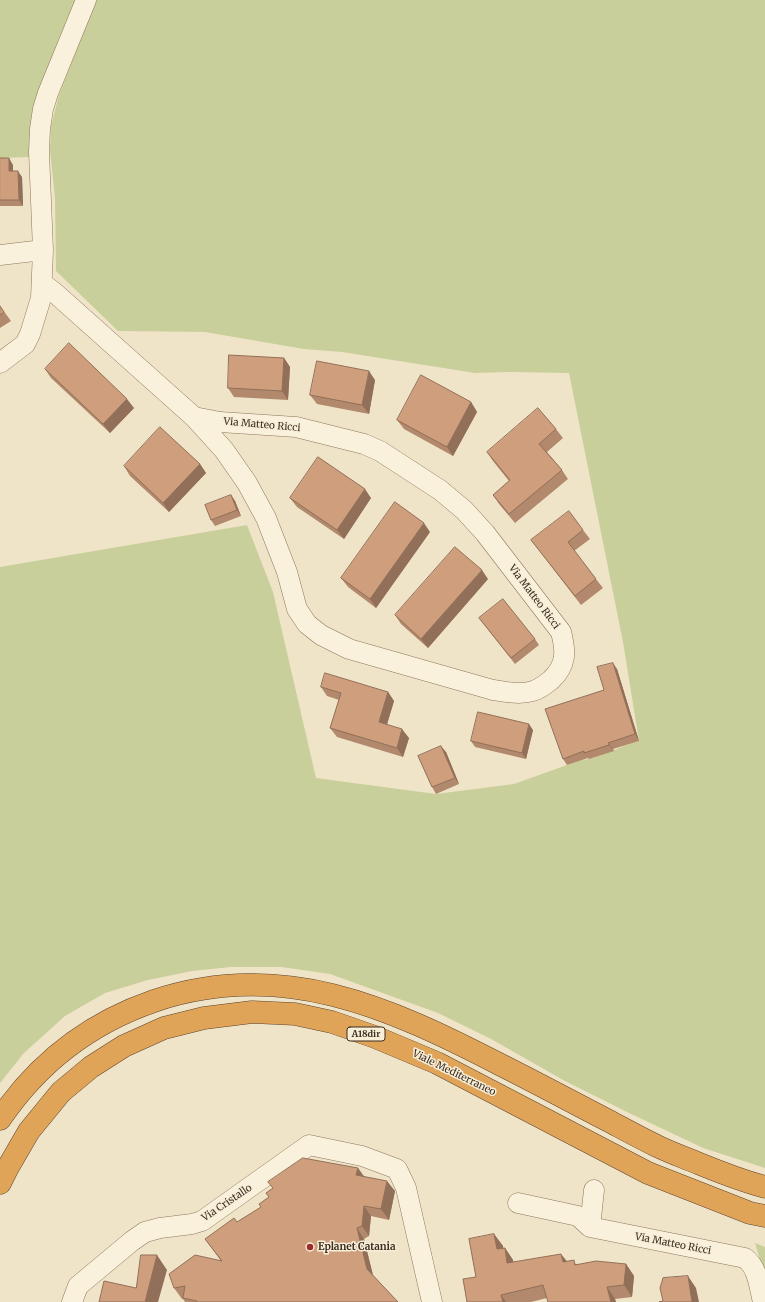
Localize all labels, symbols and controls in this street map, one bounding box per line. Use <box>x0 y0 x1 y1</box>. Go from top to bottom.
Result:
street label: Via Matteo Ricci <box>223 416 301 434</box>
street label: Via Matteo Ricci <box>506 562 562 632</box>
road number: A18dir <box>347 1027 385 1041</box>
street label: Viale Mediterraneo <box>410 1048 498 1098</box>
street label: Via Cristallo <box>200 1182 254 1224</box>
street label: Via Matteo Ricci <box>634 1231 712 1257</box>
place label: Eplanet Catania <box>318 1241 396 1253</box>
marker: Eplanet Catania <box>305 1242 315 1252</box>

